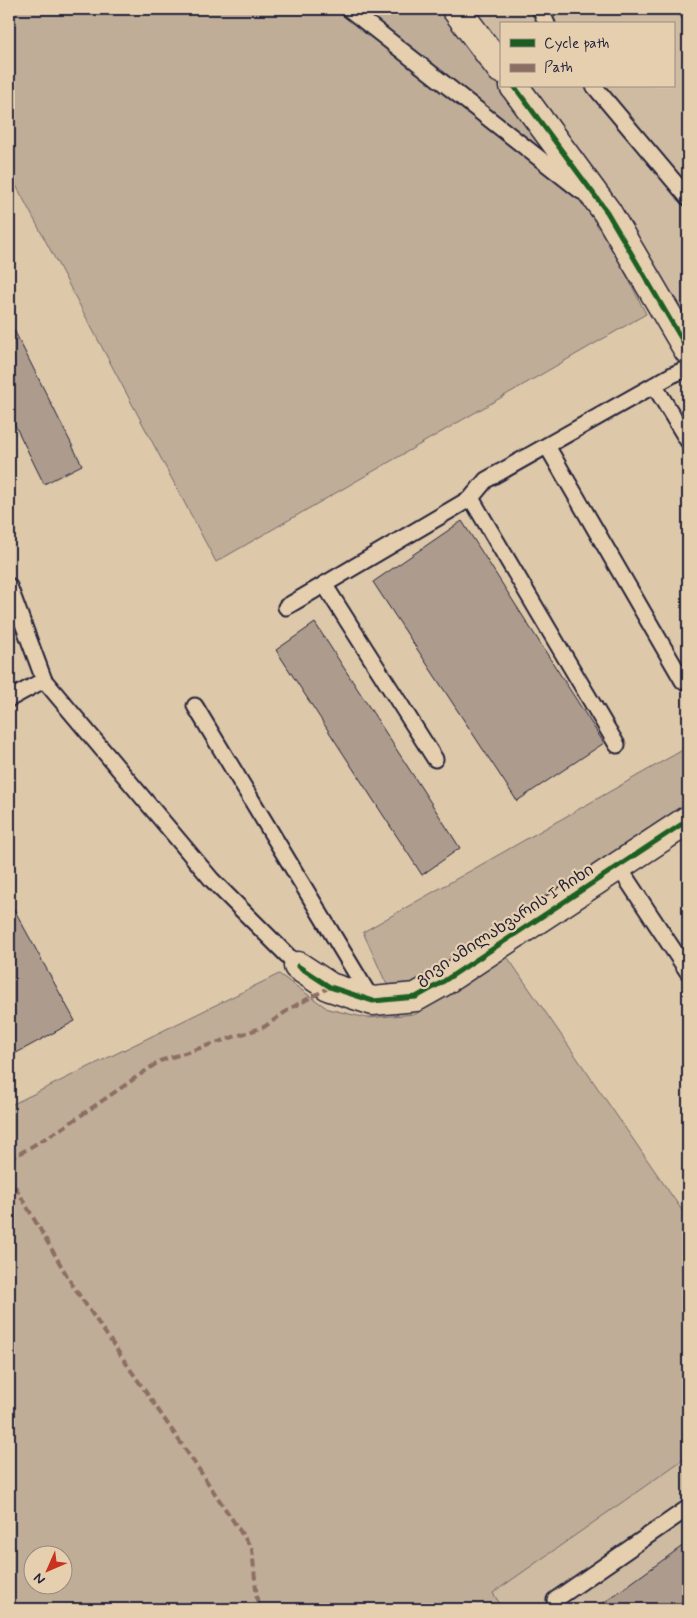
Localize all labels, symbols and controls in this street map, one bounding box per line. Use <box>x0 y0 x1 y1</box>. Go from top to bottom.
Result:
legend <box>500 22 674 88</box>
text: Cycle path <box>544 34 609 54</box>
text: Path <box>544 58 573 78</box>
street label: გივი ამილახვარის I ჩიხი <box>412 859 598 991</box>
north arrow <box>22 1546 72 1596</box>
text: N <box>30 1569 49 1588</box>

